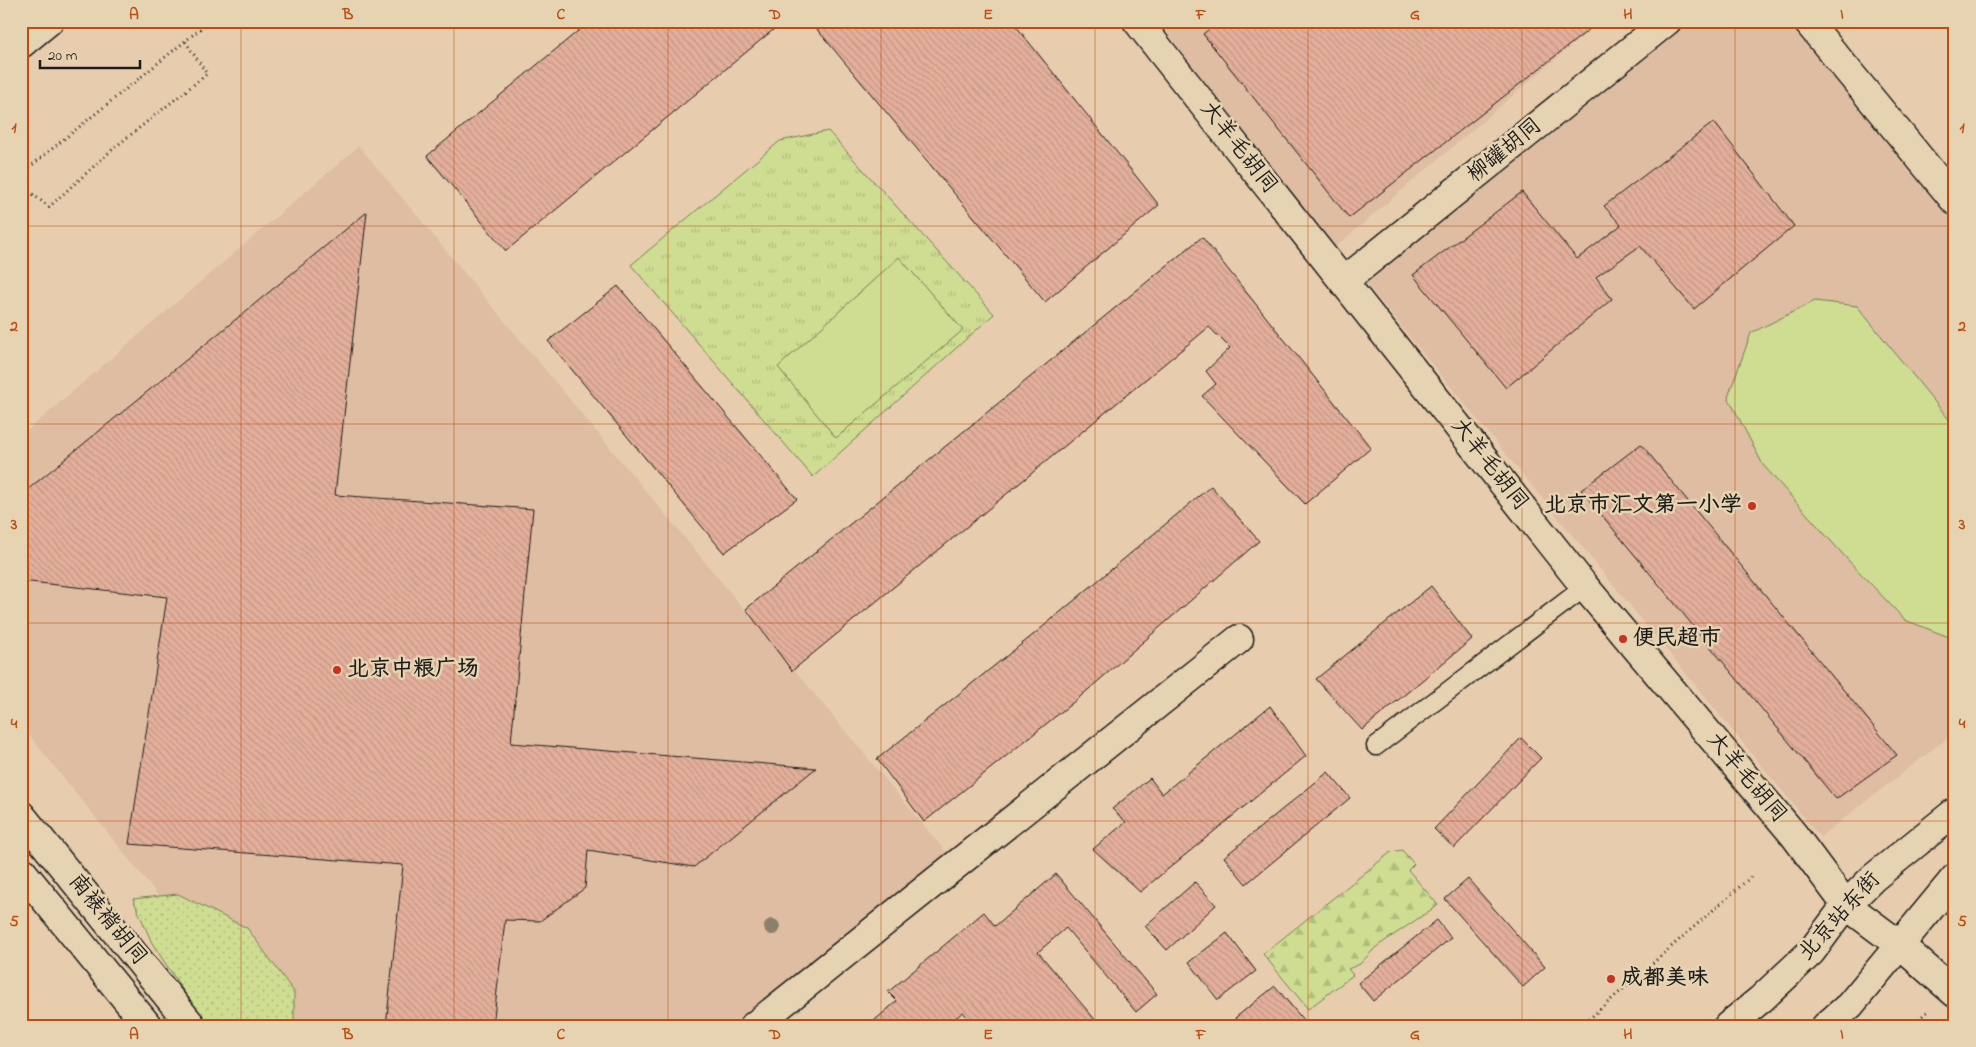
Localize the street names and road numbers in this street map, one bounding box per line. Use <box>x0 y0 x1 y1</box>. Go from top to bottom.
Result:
street label: 大羊毛胡同 <box>1192 95 1284 201</box>
street label: 柳罐胡同 <box>1461 111 1549 191</box>
street label: 大羊毛胡同 <box>1443 412 1535 518</box>
street label: 大羊毛胡同 <box>1698 726 1794 830</box>
street label: 北京站东街 <box>1791 865 1889 969</box>
street label: 南裱褙胡同 <box>60 867 154 973</box>

